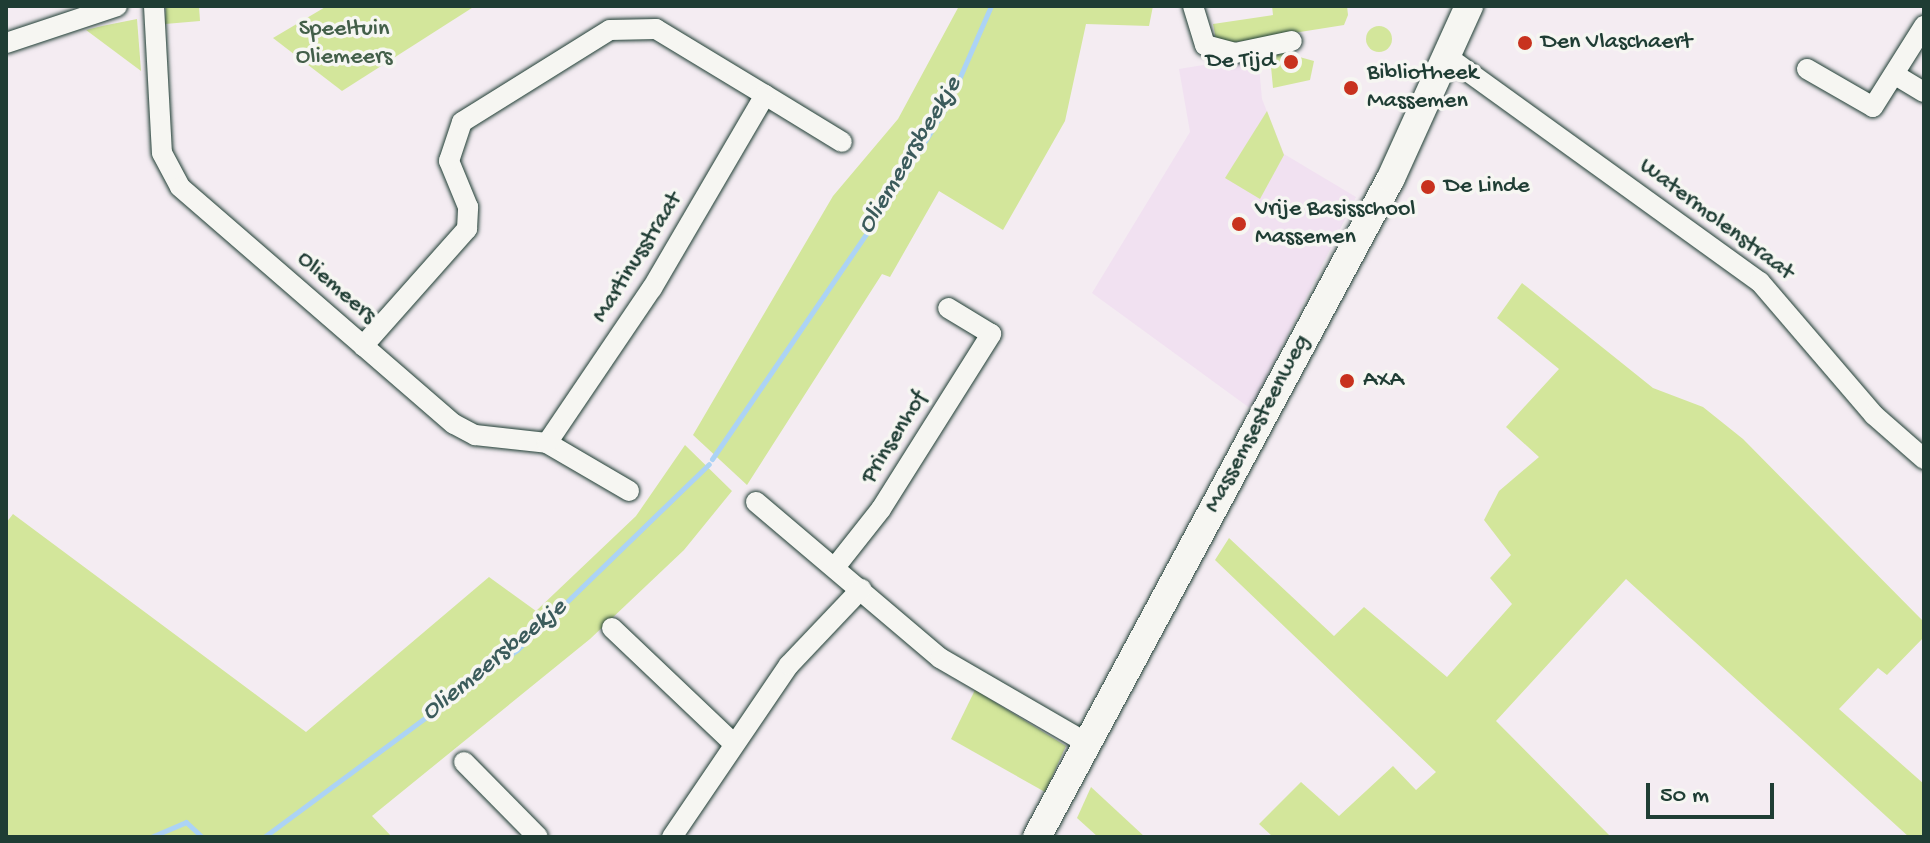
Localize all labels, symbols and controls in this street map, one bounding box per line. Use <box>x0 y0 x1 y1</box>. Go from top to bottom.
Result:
park label: Speeltuin Oliemeers <box>296 16 392 72</box>
place label: Den Vlaschaert <box>1541 29 1692 57</box>
marker: Den Vlaschaert <box>1516 34 1534 52</box>
place label: De Tijd <box>1206 48 1275 76</box>
marker: De Tijd <box>1282 53 1300 71</box>
place label: Bibliotheek Massemen <box>1367 60 1478 116</box>
water label: Oliemeersbeekje <box>852 72 970 240</box>
marker: Bibliotheek Massemen <box>1342 79 1360 97</box>
street label: Watermolenstraat <box>1633 152 1799 288</box>
place label: De Linde <box>1444 173 1530 201</box>
marker: De Linde <box>1419 178 1437 196</box>
street label: Martinusstraat <box>586 187 690 329</box>
place label: Vrije Basisschool Massemen <box>1255 196 1416 252</box>
marker: Vrije Basisschool Massemen <box>1230 215 1248 233</box>
street label: Oliemeers <box>290 245 382 331</box>
street label: Massemsesteenweg <box>1199 330 1317 518</box>
place label: AXA <box>1363 367 1404 395</box>
marker: AXA <box>1338 372 1356 390</box>
street label: Prinsenhof <box>855 386 935 490</box>
water label: Oliemeersbeekje <box>416 593 574 729</box>
scale bar <box>1650 767 1778 817</box>
text: 50 m <box>1660 782 1709 811</box>

